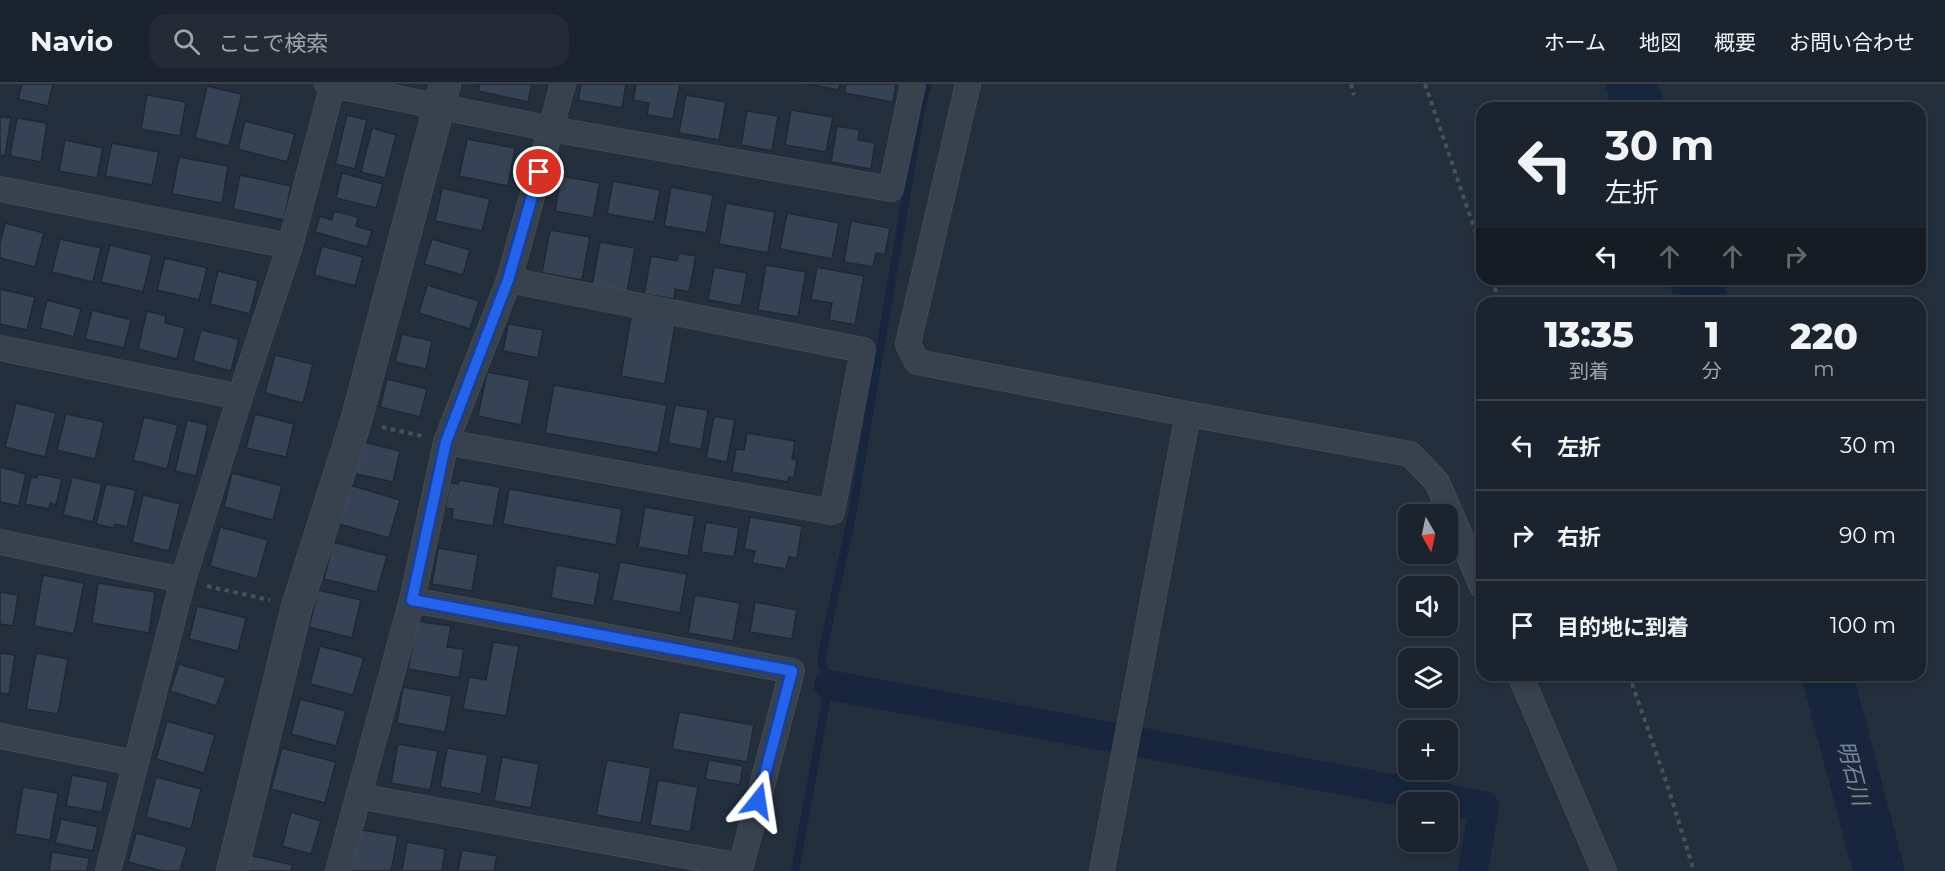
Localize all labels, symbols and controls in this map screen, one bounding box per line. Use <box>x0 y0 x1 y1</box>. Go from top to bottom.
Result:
search box <box>149 14 569 68</box>
text: Navio <box>30 24 113 58</box>
icon: search <box>170 25 203 58</box>
text: ここで検索 <box>218 30 328 57</box>
text: ホーム <box>1544 30 1606 55</box>
text: 地図 <box>1639 30 1681 55</box>
text: 概要 <box>1714 30 1756 55</box>
text: お問い合わせ <box>1789 30 1915 55</box>
text: 30 m <box>1605 119 1714 171</box>
icon: left <box>1506 126 1584 204</box>
pin <box>513 146 564 197</box>
icon: arrive <box>522 155 555 188</box>
text: 左折 <box>1605 176 1659 209</box>
icon: left <box>1590 240 1623 273</box>
icon: ahead <box>1653 240 1686 273</box>
icon: ahead <box>1716 240 1749 273</box>
icon: right <box>1779 240 1812 273</box>
text: 13:35 <box>1544 312 1634 356</box>
text: 1 <box>1705 312 1719 356</box>
text: 220 <box>1790 314 1858 358</box>
text: m <box>1813 357 1835 381</box>
text: 到着 <box>1569 359 1609 383</box>
text: 分 <box>1702 359 1722 383</box>
icon: left <box>1506 429 1539 462</box>
text: 30 m <box>1840 432 1896 459</box>
text: 左折 <box>1557 434 1601 461</box>
north arrow <box>1398 504 1458 564</box>
map controls <box>1398 504 1458 852</box>
icon: right <box>1506 519 1539 552</box>
text: 90 m <box>1839 522 1896 549</box>
text: 右折 <box>1557 524 1601 551</box>
button: sound <box>1398 576 1458 636</box>
icon: arrive <box>1506 609 1539 642</box>
text: 100 m <box>1830 612 1896 639</box>
text: 目的地に到着 <box>1557 614 1689 641</box>
button: layers <box>1398 648 1458 708</box>
button: + <box>1398 720 1458 780</box>
water label: 明石川 <box>1831 738 1875 810</box>
position arrow <box>726 769 790 833</box>
button: − <box>1398 792 1458 852</box>

